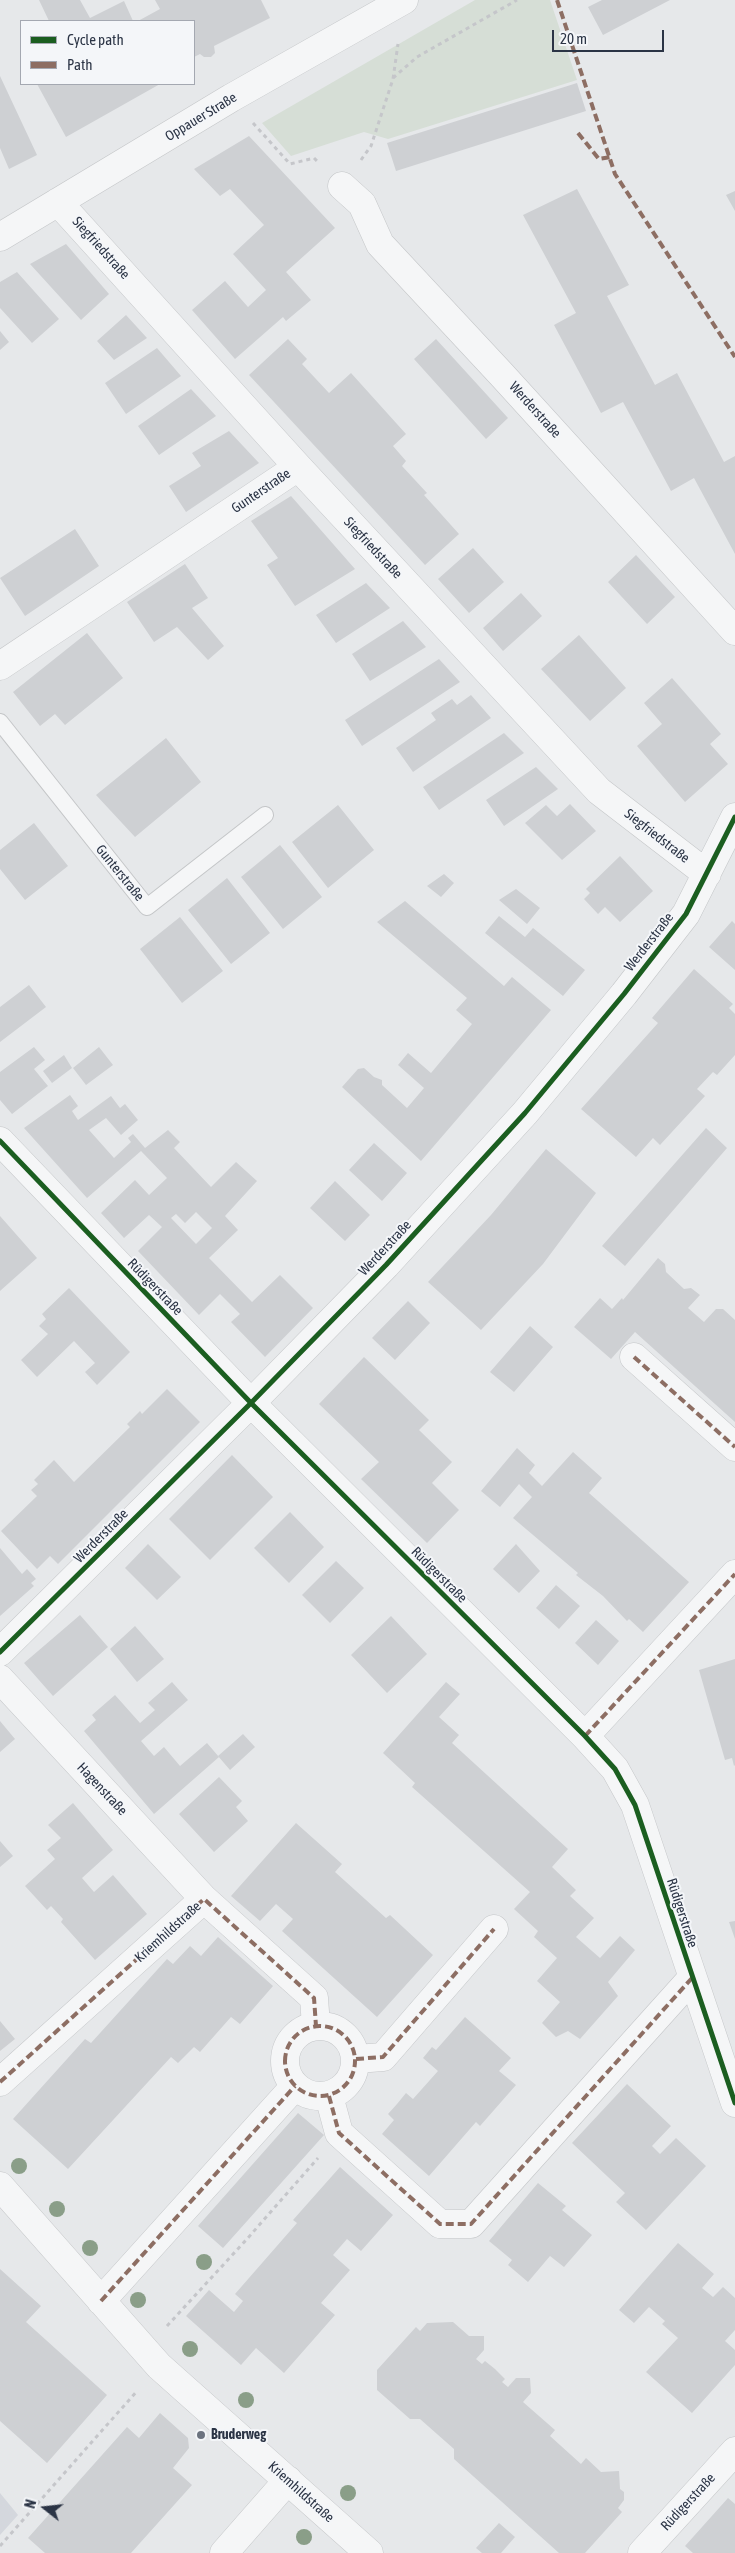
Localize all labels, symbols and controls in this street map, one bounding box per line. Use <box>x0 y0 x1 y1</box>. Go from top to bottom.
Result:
legend <box>20 20 195 85</box>
scale bar <box>555 20 668 52</box>
text: 20 m <box>560 30 587 47</box>
text: Cycle path <box>67 31 124 48</box>
text: Path <box>67 56 93 73</box>
street label: Oppauer Straße <box>162 89 240 145</box>
street label: Siegfriedstraße <box>69 213 133 283</box>
street label: Werderstraße <box>505 379 565 441</box>
street label: Gunterstraße <box>228 465 294 517</box>
street label: Siegfriedstraße <box>340 514 406 582</box>
street label: Siegfriedstraße <box>621 805 693 867</box>
street label: Gunterstraße <box>92 841 148 905</box>
street label: Werderstraße <box>621 909 677 975</box>
street label: Werderstraße <box>355 1217 415 1279</box>
street label: Rüdigerstraße <box>124 1255 186 1319</box>
street label: Werderstraße <box>70 1505 132 1567</box>
street label: Rüdigerstraße <box>408 1544 470 1606</box>
street label: Hagenstraße <box>73 1759 131 1819</box>
street label: Rüdigerstraße <box>663 1876 701 1950</box>
street label: Kriemhildstraße <box>131 1898 205 1966</box>
place label: Bruderweg <box>211 2427 266 2443</box>
marker: Bruderweg <box>195 2429 207 2441</box>
street label: Kriemhildstraße <box>264 2458 338 2526</box>
street label: Rüdigerstraße <box>657 2470 719 2534</box>
north arrow <box>20 2483 70 2533</box>
text: N <box>22 2498 39 2510</box>

